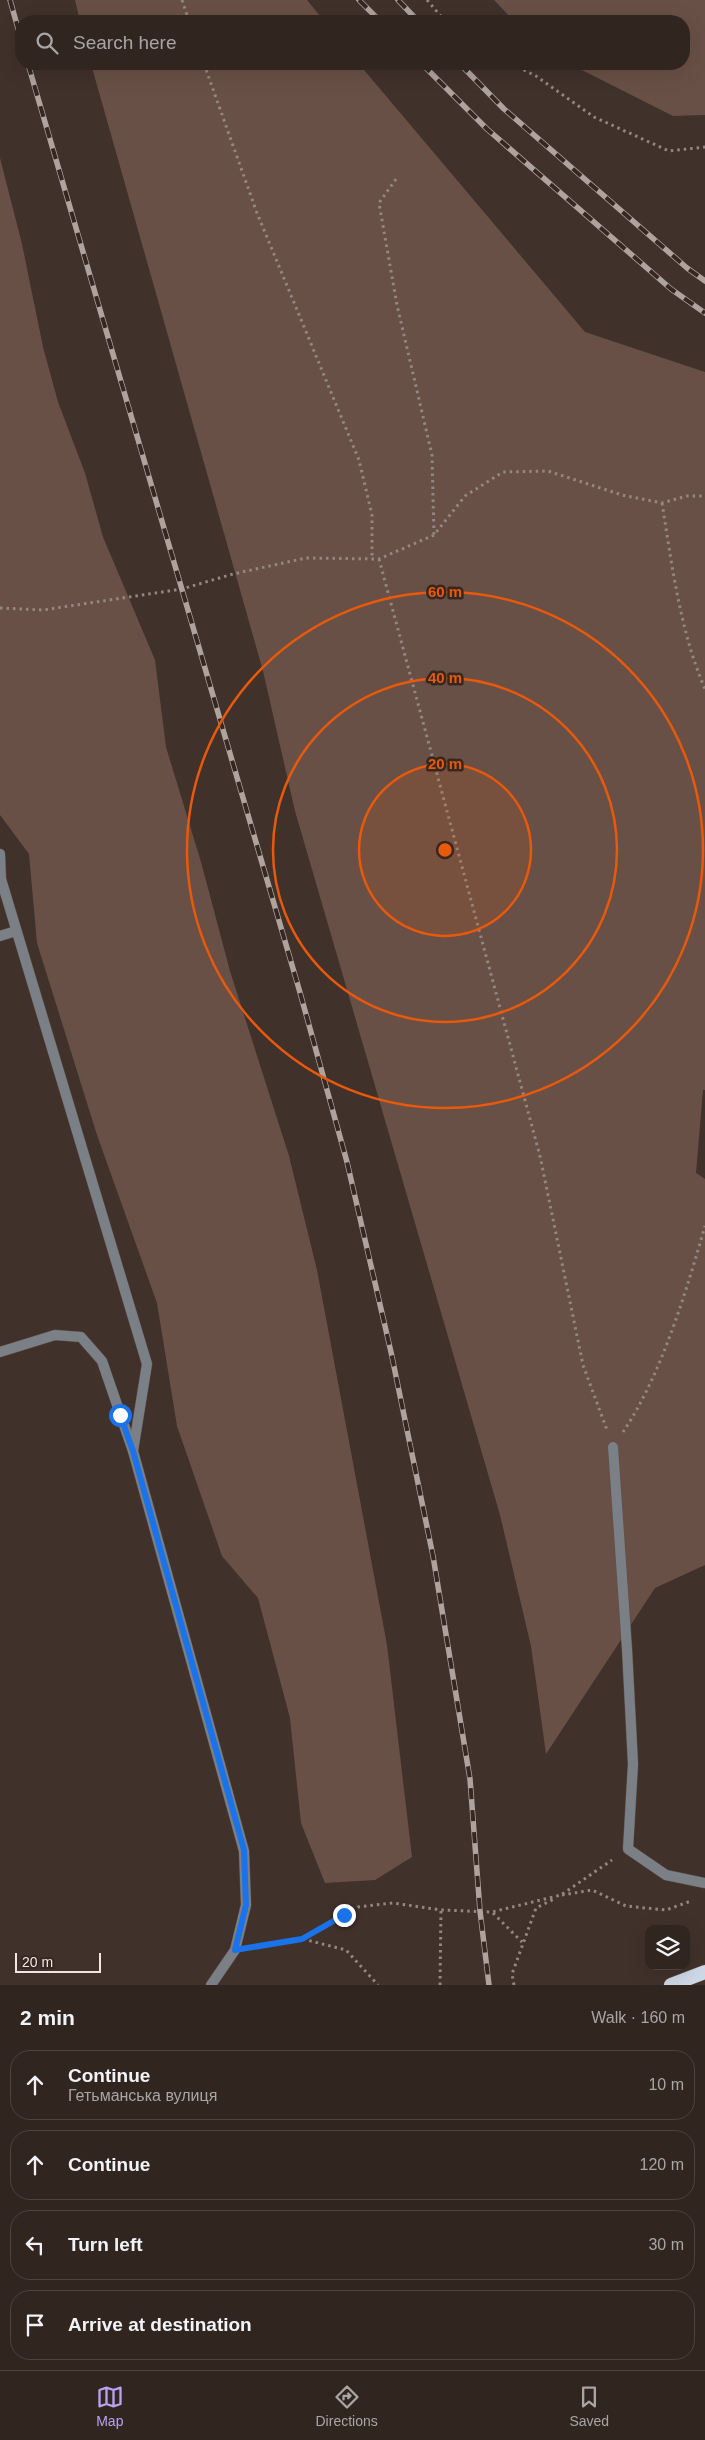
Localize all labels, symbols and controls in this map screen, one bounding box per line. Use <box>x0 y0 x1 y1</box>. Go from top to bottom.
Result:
search box <box>15 15 690 70</box>
icon: search <box>33 29 61 57</box>
text: Search here <box>73 32 177 53</box>
text: 60 m <box>428 583 462 600</box>
text: 40 m <box>428 669 462 686</box>
text: 20 m <box>428 755 462 772</box>
centre of rings <box>436 841 454 859</box>
route start <box>109 1404 132 1427</box>
route end <box>333 1904 356 1927</box>
map controls <box>645 1925 690 1970</box>
button: layers <box>645 1925 690 1970</box>
scale bar <box>15 1950 101 1973</box>
text: 20 m <box>22 1954 53 1970</box>
text: 2 min <box>20 2006 75 2029</box>
text: Walk · 160 m <box>591 2009 685 2026</box>
text: Continue <box>68 2065 150 2086</box>
icon: ahead <box>21 2071 49 2099</box>
text: 10 m <box>648 2076 684 2093</box>
text: Гетьманська вулиця <box>68 2087 217 2104</box>
icon: ahead <box>21 2151 49 2179</box>
text: Continue <box>68 2154 150 2175</box>
text: 120 m <box>640 2156 684 2173</box>
icon: left <box>21 2231 49 2259</box>
text: Turn left <box>68 2234 143 2255</box>
text: 30 m <box>648 2236 684 2253</box>
icon: arrive <box>21 2311 49 2339</box>
text: Arrive at destination <box>68 2314 252 2335</box>
tab: Map <box>96 2383 124 2429</box>
tab: Directions <box>316 2383 378 2429</box>
tab: Saved <box>569 2383 609 2429</box>

